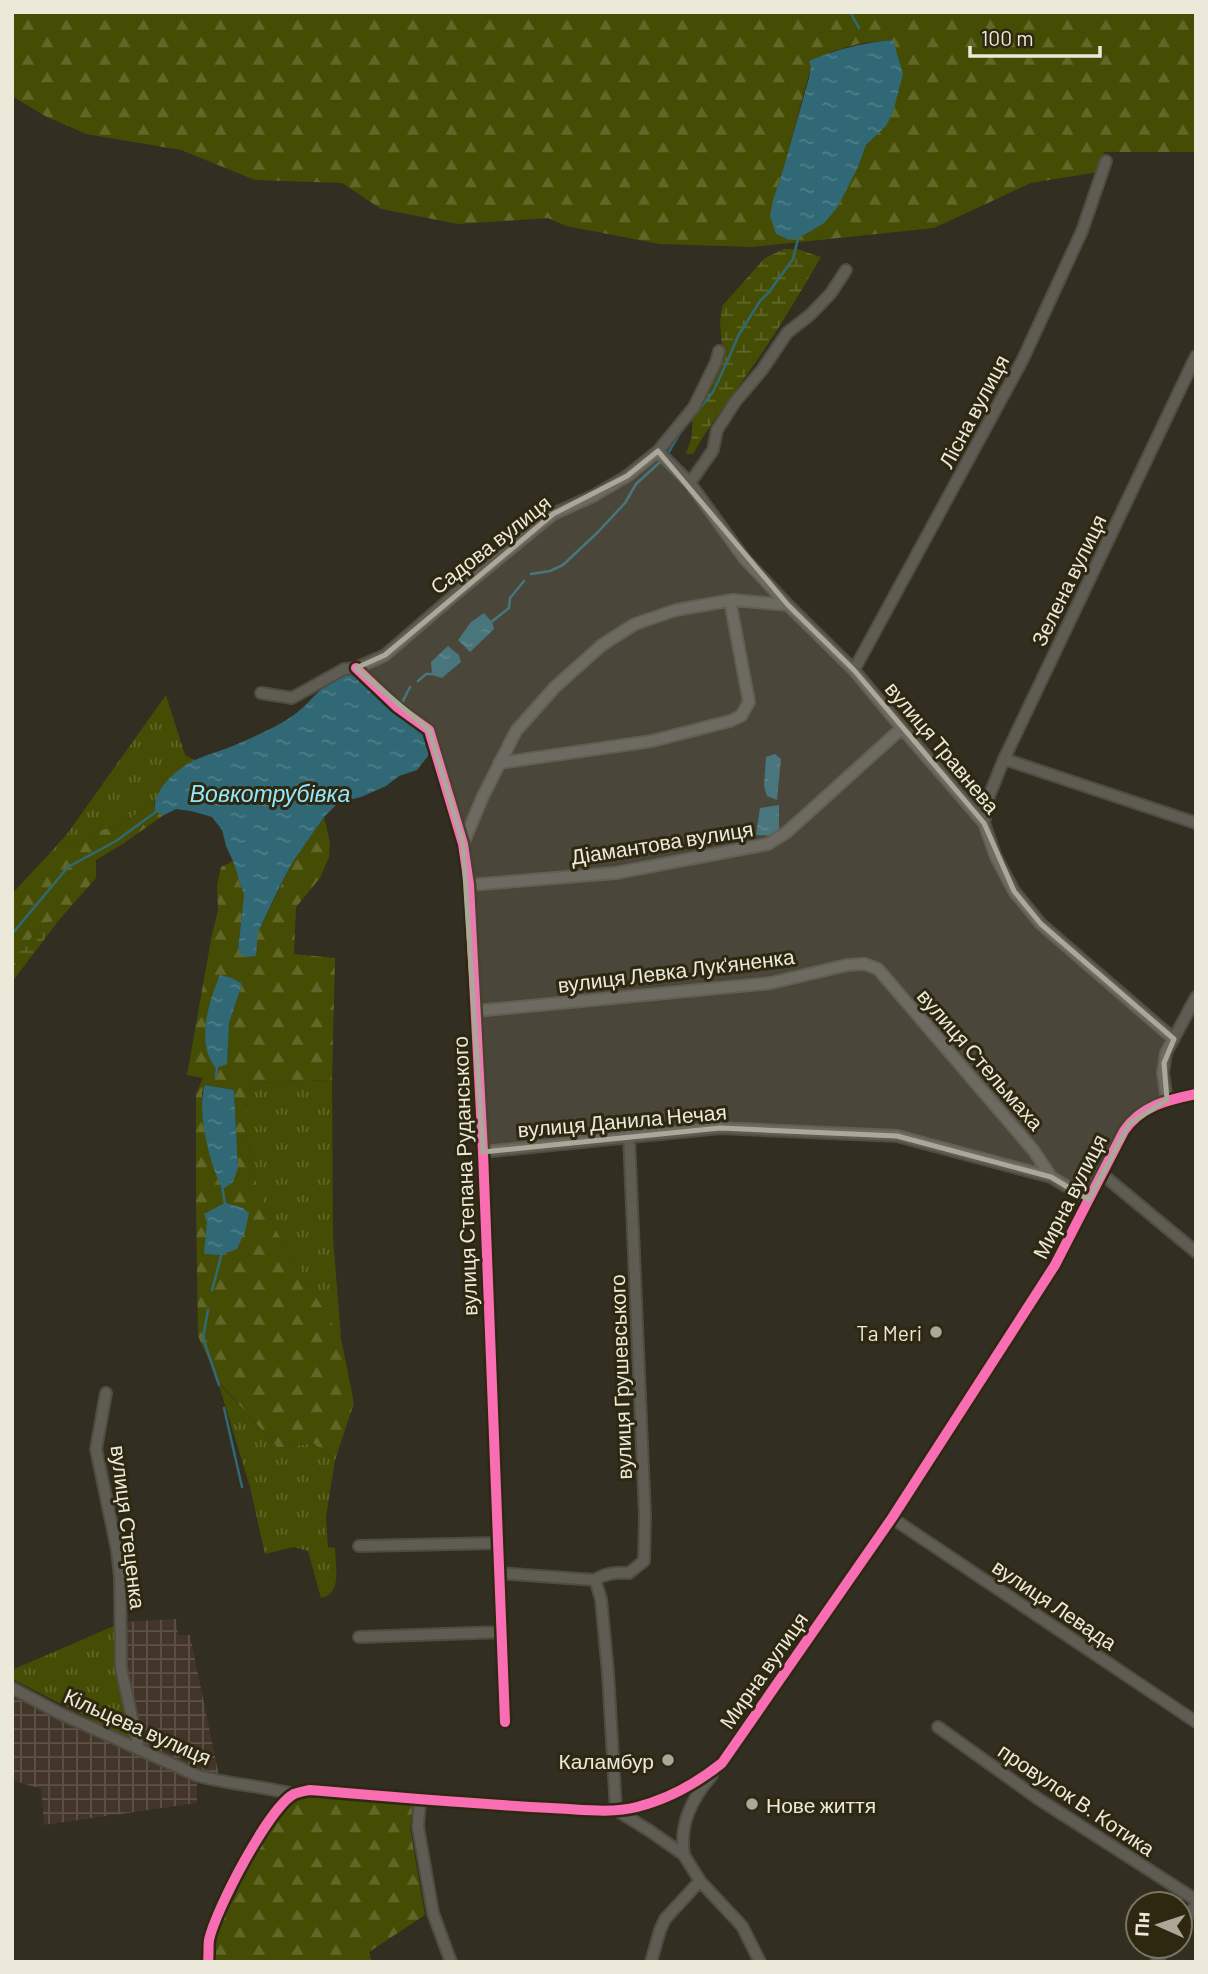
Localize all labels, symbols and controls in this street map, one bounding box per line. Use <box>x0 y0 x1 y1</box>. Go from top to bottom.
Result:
scale bar <box>970 14 1100 58</box>
text: 100 m <box>981 25 1034 50</box>
street label: Лісна вулиця <box>933 350 1013 472</box>
street label: Садова вулиця <box>425 489 555 599</box>
street label: Зелена вулиця <box>1025 510 1111 650</box>
street label: вулиця Травнева <box>881 676 1006 818</box>
water label: Вовкотрубівка <box>190 779 350 807</box>
street label: Діамантова вулиця <box>569 815 755 869</box>
street label: вулиця Левка Лук'яненка <box>556 943 796 997</box>
street label: вулиця Стельмаха <box>913 983 1049 1135</box>
street label: вулиця Степана Руданського <box>447 1036 481 1316</box>
street label: вулиця Данила Нечая <box>516 1098 728 1142</box>
street label: Мирна вулиця <box>1027 1130 1111 1262</box>
street label: вулиця Грушевського <box>604 1274 636 1480</box>
place label: Ta Meri <box>856 1320 922 1345</box>
marker: Ta Meri <box>928 1324 944 1340</box>
street label: вулиця Стеценка <box>107 1444 151 1611</box>
street label: вулиця Левада <box>988 1553 1122 1655</box>
street label: Мирна вулиця <box>714 1607 812 1733</box>
street label: Кільцева вулиця <box>61 1682 215 1770</box>
street label: провулок В. Котика <box>994 1737 1160 1861</box>
place label: Каламбур <box>558 1748 654 1773</box>
marker: Каламбур <box>660 1752 676 1768</box>
place label: Нове життя <box>766 1792 876 1817</box>
marker: Нове життя <box>744 1796 760 1812</box>
north arrow <box>1124 1890 1194 1960</box>
text: Пн <box>1129 1911 1154 1937</box>

